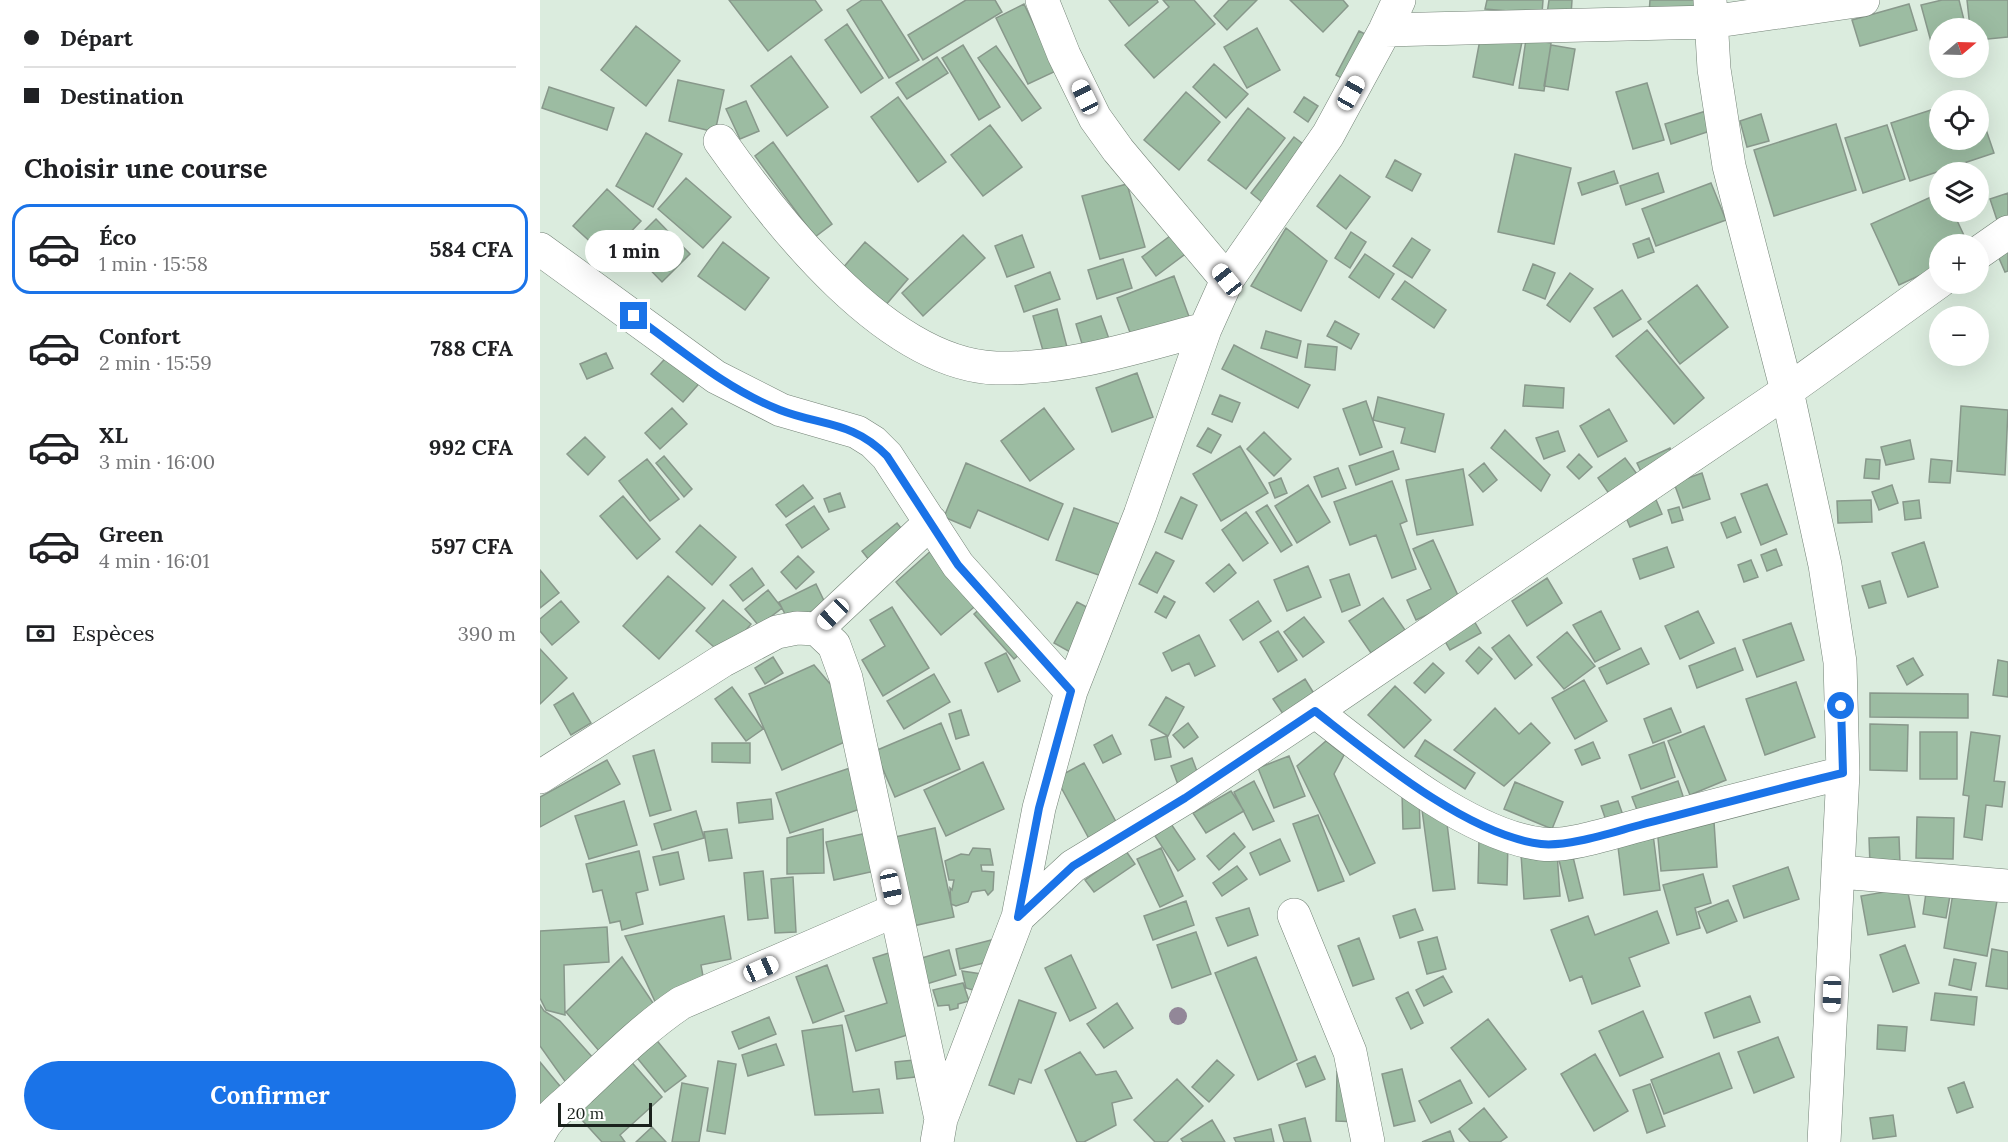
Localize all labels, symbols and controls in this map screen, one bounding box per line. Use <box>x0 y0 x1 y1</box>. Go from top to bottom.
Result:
north arrow <box>1929 18 1989 78</box>
map controls <box>1929 18 1989 366</box>
text: Départ <box>60 24 133 52</box>
car <box>1334 73 1368 113</box>
car <box>1069 77 1101 117</box>
text: Destination <box>60 82 184 110</box>
button: locate <box>1929 90 1989 150</box>
text: Choisir une course <box>24 151 267 185</box>
button: layers <box>1929 162 1989 222</box>
icon: car <box>27 222 81 276</box>
text: Éco <box>99 223 136 251</box>
callout: 1 min <box>584 229 684 271</box>
button: + <box>1929 234 1989 294</box>
text: 584 CFA <box>429 235 513 263</box>
text: 1 min <box>609 238 660 263</box>
text: 1 min · 15:58 <box>99 251 208 276</box>
car <box>1209 260 1245 300</box>
route end <box>620 302 647 329</box>
button: − <box>1929 306 1989 366</box>
icon: car <box>27 321 81 375</box>
text: Confort <box>99 322 181 350</box>
text: 788 CFA <box>430 334 513 362</box>
text: 2 min · 15:59 <box>99 350 212 375</box>
icon: car <box>27 420 81 474</box>
text: XL <box>99 421 128 449</box>
text: 992 CFA <box>429 433 513 461</box>
text: 3 min · 16:00 <box>99 449 215 474</box>
icon: car <box>27 519 81 573</box>
text: Green <box>99 520 164 548</box>
text: 597 CFA <box>431 532 513 560</box>
text: 4 min · 16:01 <box>99 548 210 573</box>
car <box>814 595 852 633</box>
icon: cash <box>24 617 57 650</box>
text: Espèces <box>72 619 155 647</box>
text: 390 m <box>458 621 516 646</box>
route start <box>1827 692 1854 719</box>
car <box>878 868 904 906</box>
car <box>741 953 781 985</box>
car <box>1822 976 1842 1012</box>
button: Confirmer <box>24 1061 516 1130</box>
scale bar <box>558 1100 652 1128</box>
text: 20 m <box>567 1103 604 1123</box>

